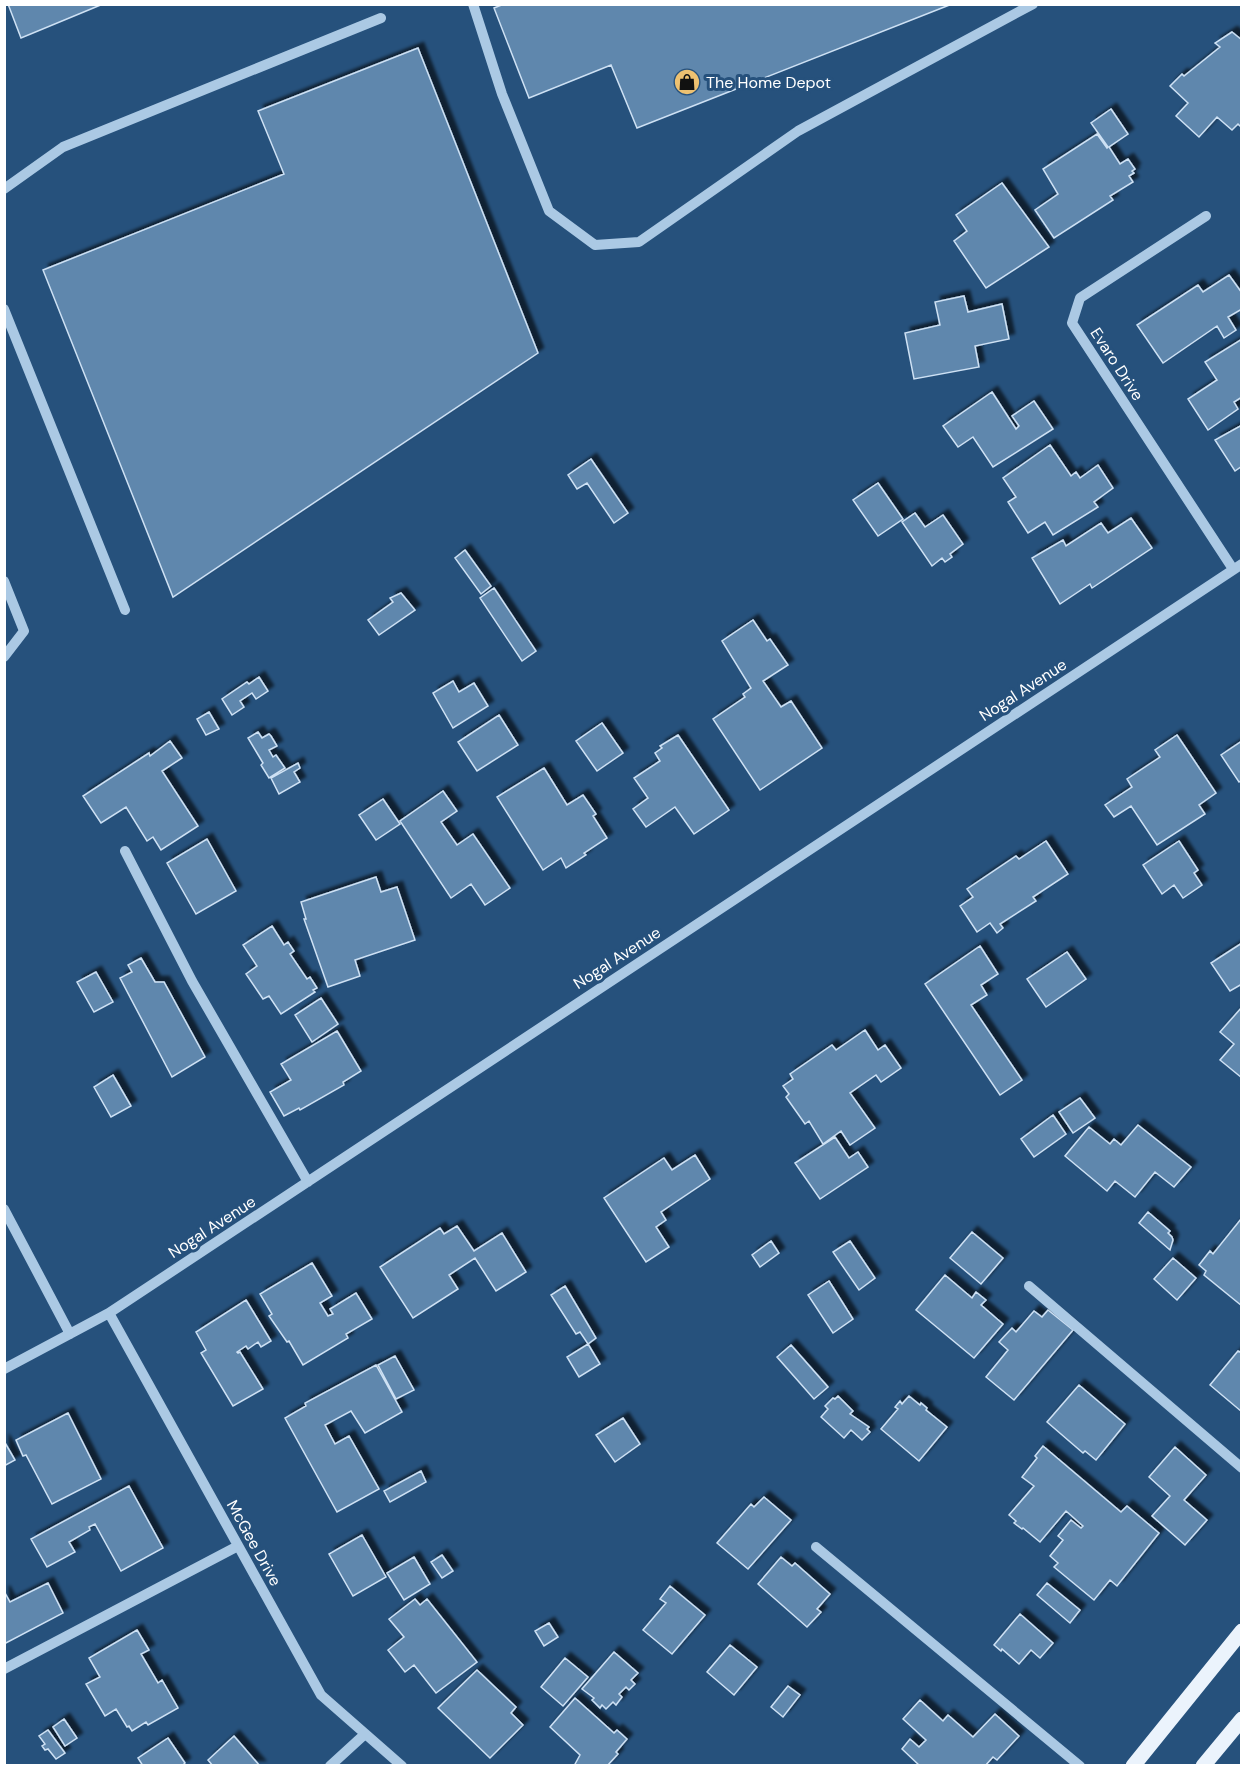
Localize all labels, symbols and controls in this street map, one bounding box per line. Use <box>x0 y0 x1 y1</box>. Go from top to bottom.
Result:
shop icon: The Home Depot <box>672 67 702 97</box>
place label: The Home Depot <box>706 72 831 93</box>
street label: Evaro Drive <box>1086 323 1148 405</box>
street label: Nogal Avenue <box>975 654 1071 726</box>
street label: Nogal Avenue <box>569 922 665 994</box>
street label: Nogal Avenue <box>164 1191 260 1263</box>
street label: McGee Drive <box>222 1496 286 1590</box>

